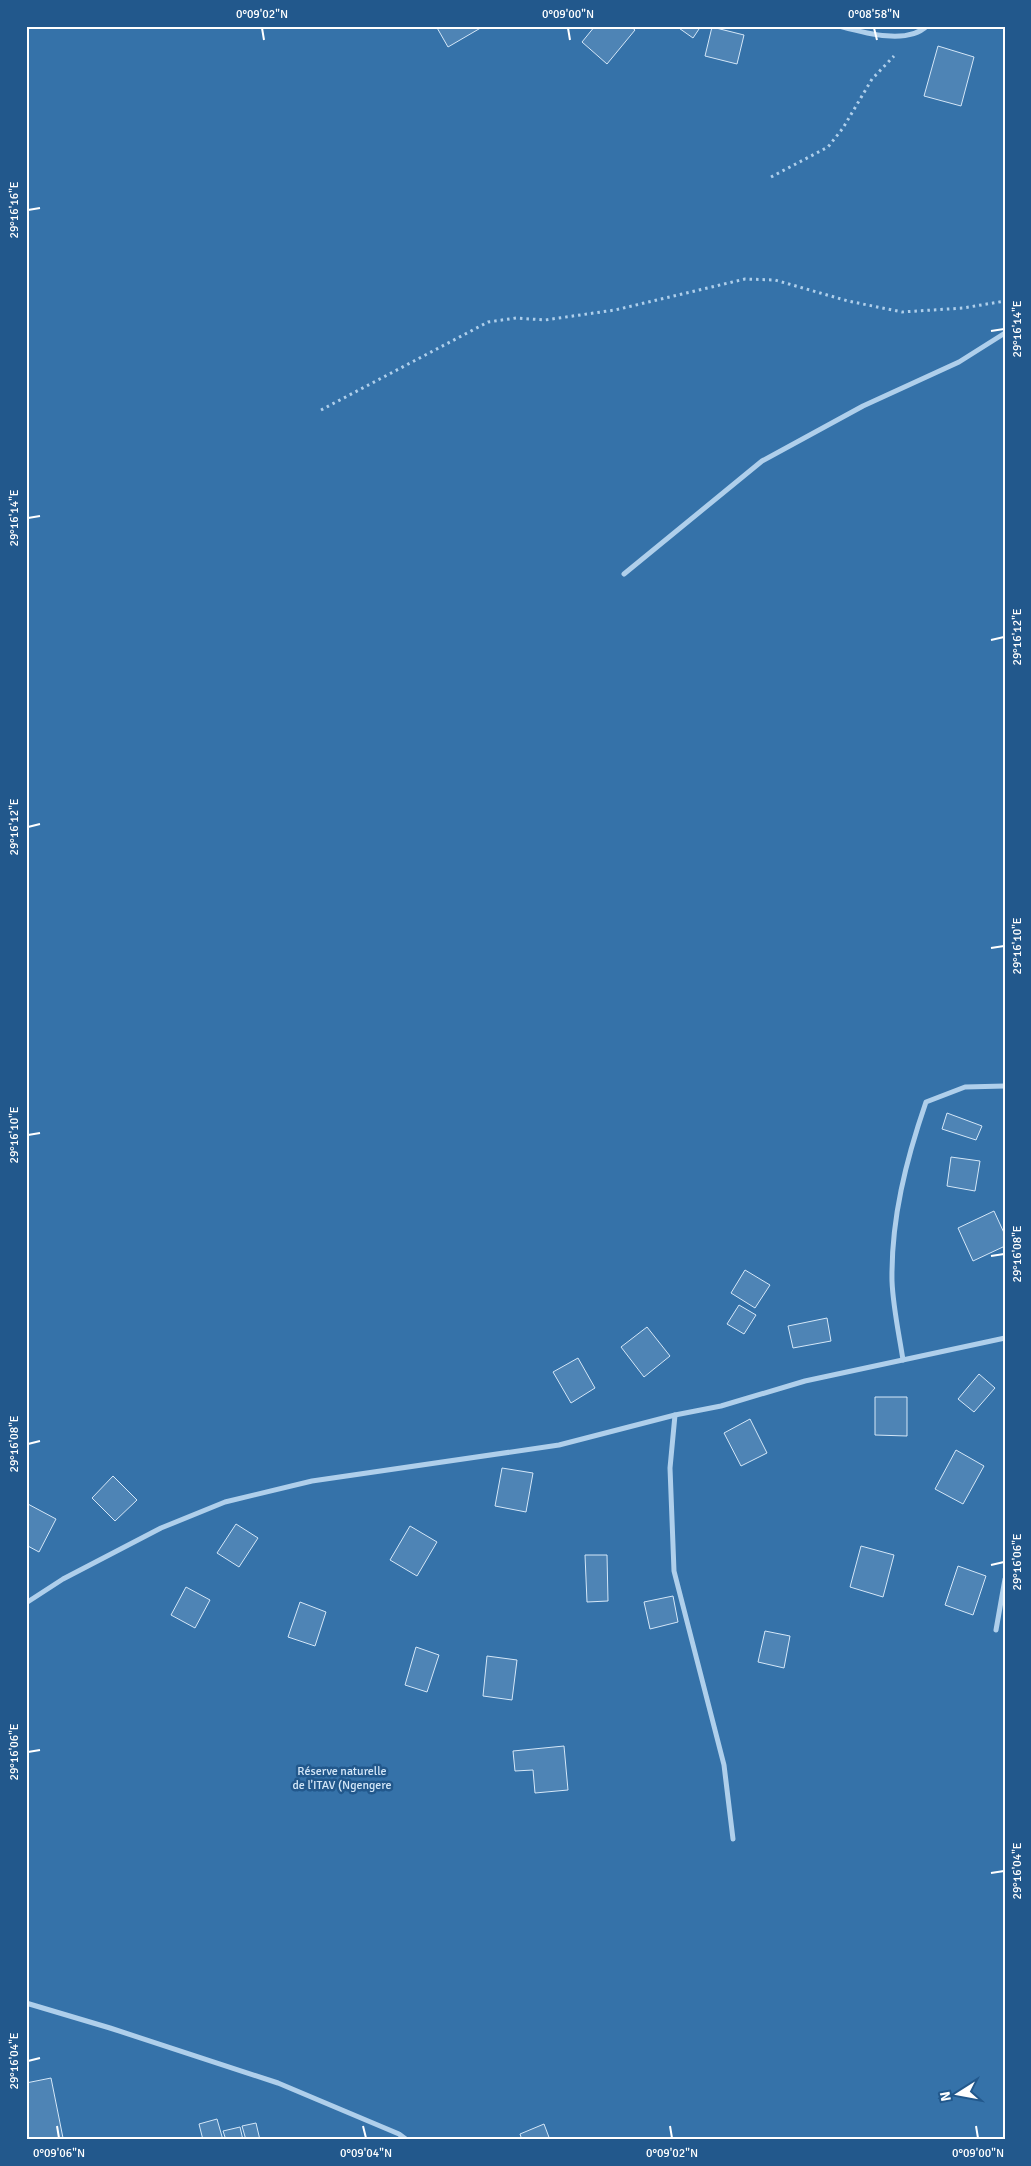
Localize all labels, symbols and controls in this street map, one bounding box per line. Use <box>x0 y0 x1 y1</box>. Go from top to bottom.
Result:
text: 0°09'02"N <box>236 7 288 22</box>
text: 0°09'00"N <box>542 7 594 22</box>
text: 0°08'58"N <box>848 7 900 22</box>
text: 29°16'16"E <box>7 181 22 239</box>
text: 29°16'14"E <box>1010 300 1025 358</box>
text: 29°16'14"E <box>7 489 22 547</box>
text: 29°16'12"E <box>1010 608 1025 666</box>
text: 29°16'12"E <box>7 798 22 856</box>
text: 29°16'10"E <box>1010 917 1025 975</box>
text: 29°16'10"E <box>7 1106 22 1164</box>
text: 29°16'08"E <box>1010 1225 1025 1283</box>
text: 29°16'08"E <box>7 1415 22 1473</box>
text: 29°16'06"E <box>1010 1533 1025 1591</box>
text: 29°16'06"E <box>7 1723 22 1781</box>
park label: Réserve naturelle de l'ITAV (Ngengere <box>292 1764 392 1793</box>
text: 29°16'04"E <box>1010 1842 1025 1900</box>
text: 29°16'04"E <box>7 2032 22 2090</box>
north arrow <box>934 2068 984 2118</box>
text: N <box>936 2090 955 2103</box>
text: 0°09'06"N <box>33 2146 85 2161</box>
text: 0°09'04"N <box>340 2146 392 2161</box>
text: 0°09'02"N <box>646 2146 698 2161</box>
text: 0°09'00"N <box>952 2146 1004 2161</box>

